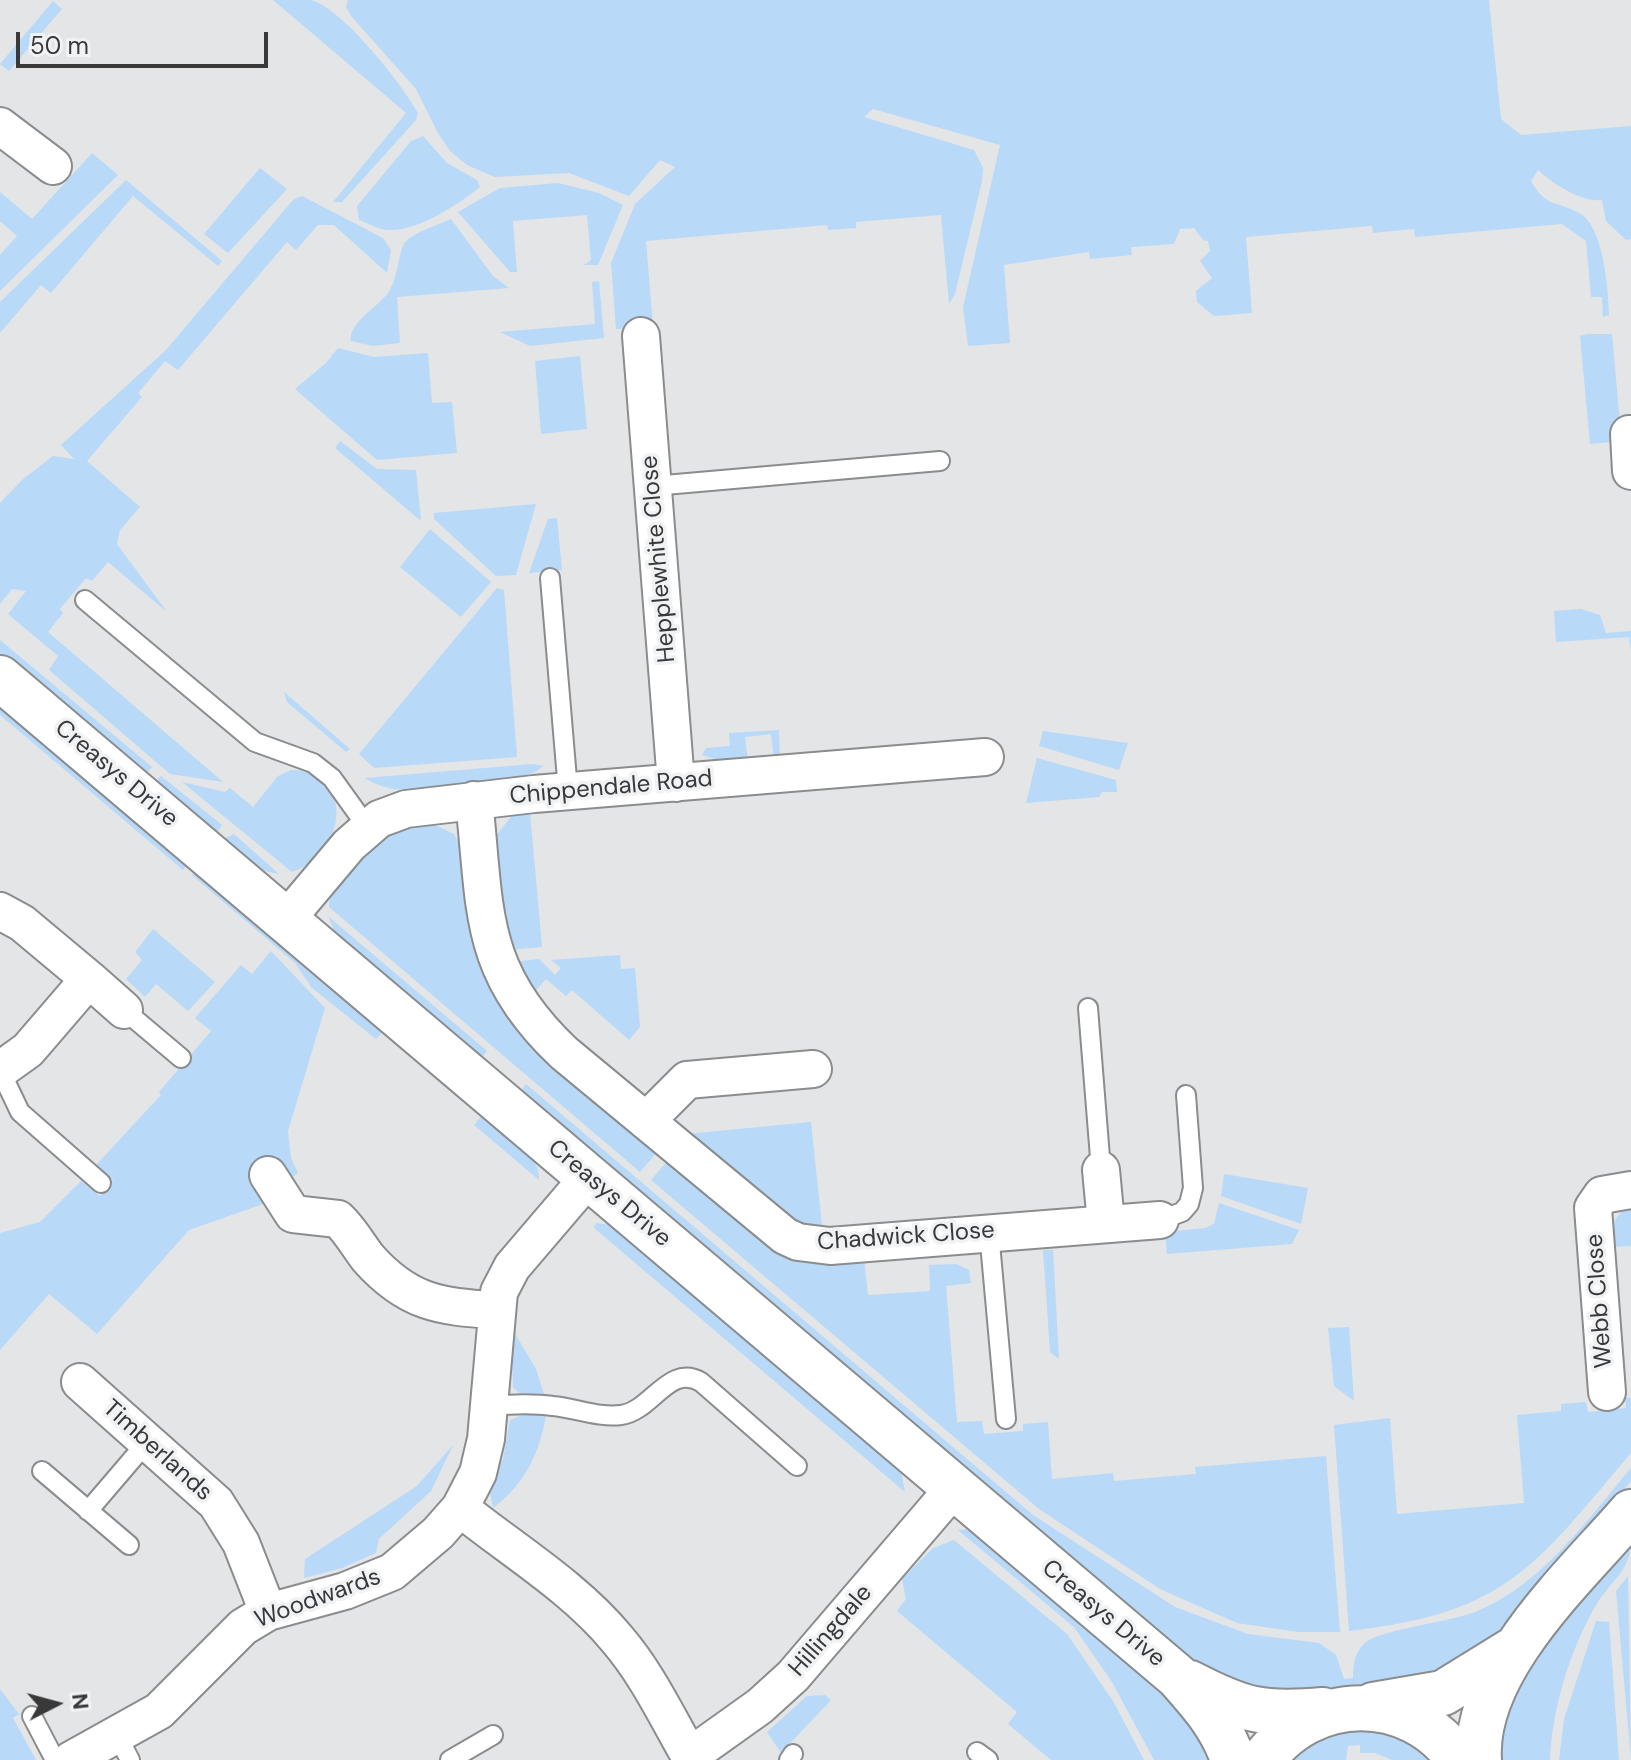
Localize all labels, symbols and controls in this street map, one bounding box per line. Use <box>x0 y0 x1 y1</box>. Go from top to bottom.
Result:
scale bar <box>20 16 272 66</box>
text: 50 m <box>30 30 89 61</box>
street label: Hepplewhite Close <box>636 454 682 664</box>
street label: Creasys Drive <box>49 714 183 834</box>
street label: Chippendale Road <box>508 765 714 811</box>
street label: Creasys Drive <box>542 1134 676 1254</box>
street label: Chadwick Close <box>816 1216 996 1258</box>
street label: Webb Close <box>1581 1233 1619 1369</box>
street label: Timberlands <box>96 1394 218 1508</box>
street label: Creasys Drive <box>1036 1554 1170 1674</box>
street label: Woodwards <box>251 1563 385 1635</box>
street label: Hillingdale <box>783 1579 879 1683</box>
north arrow <box>16 1664 96 1744</box>
text: N <box>65 1692 96 1711</box>

